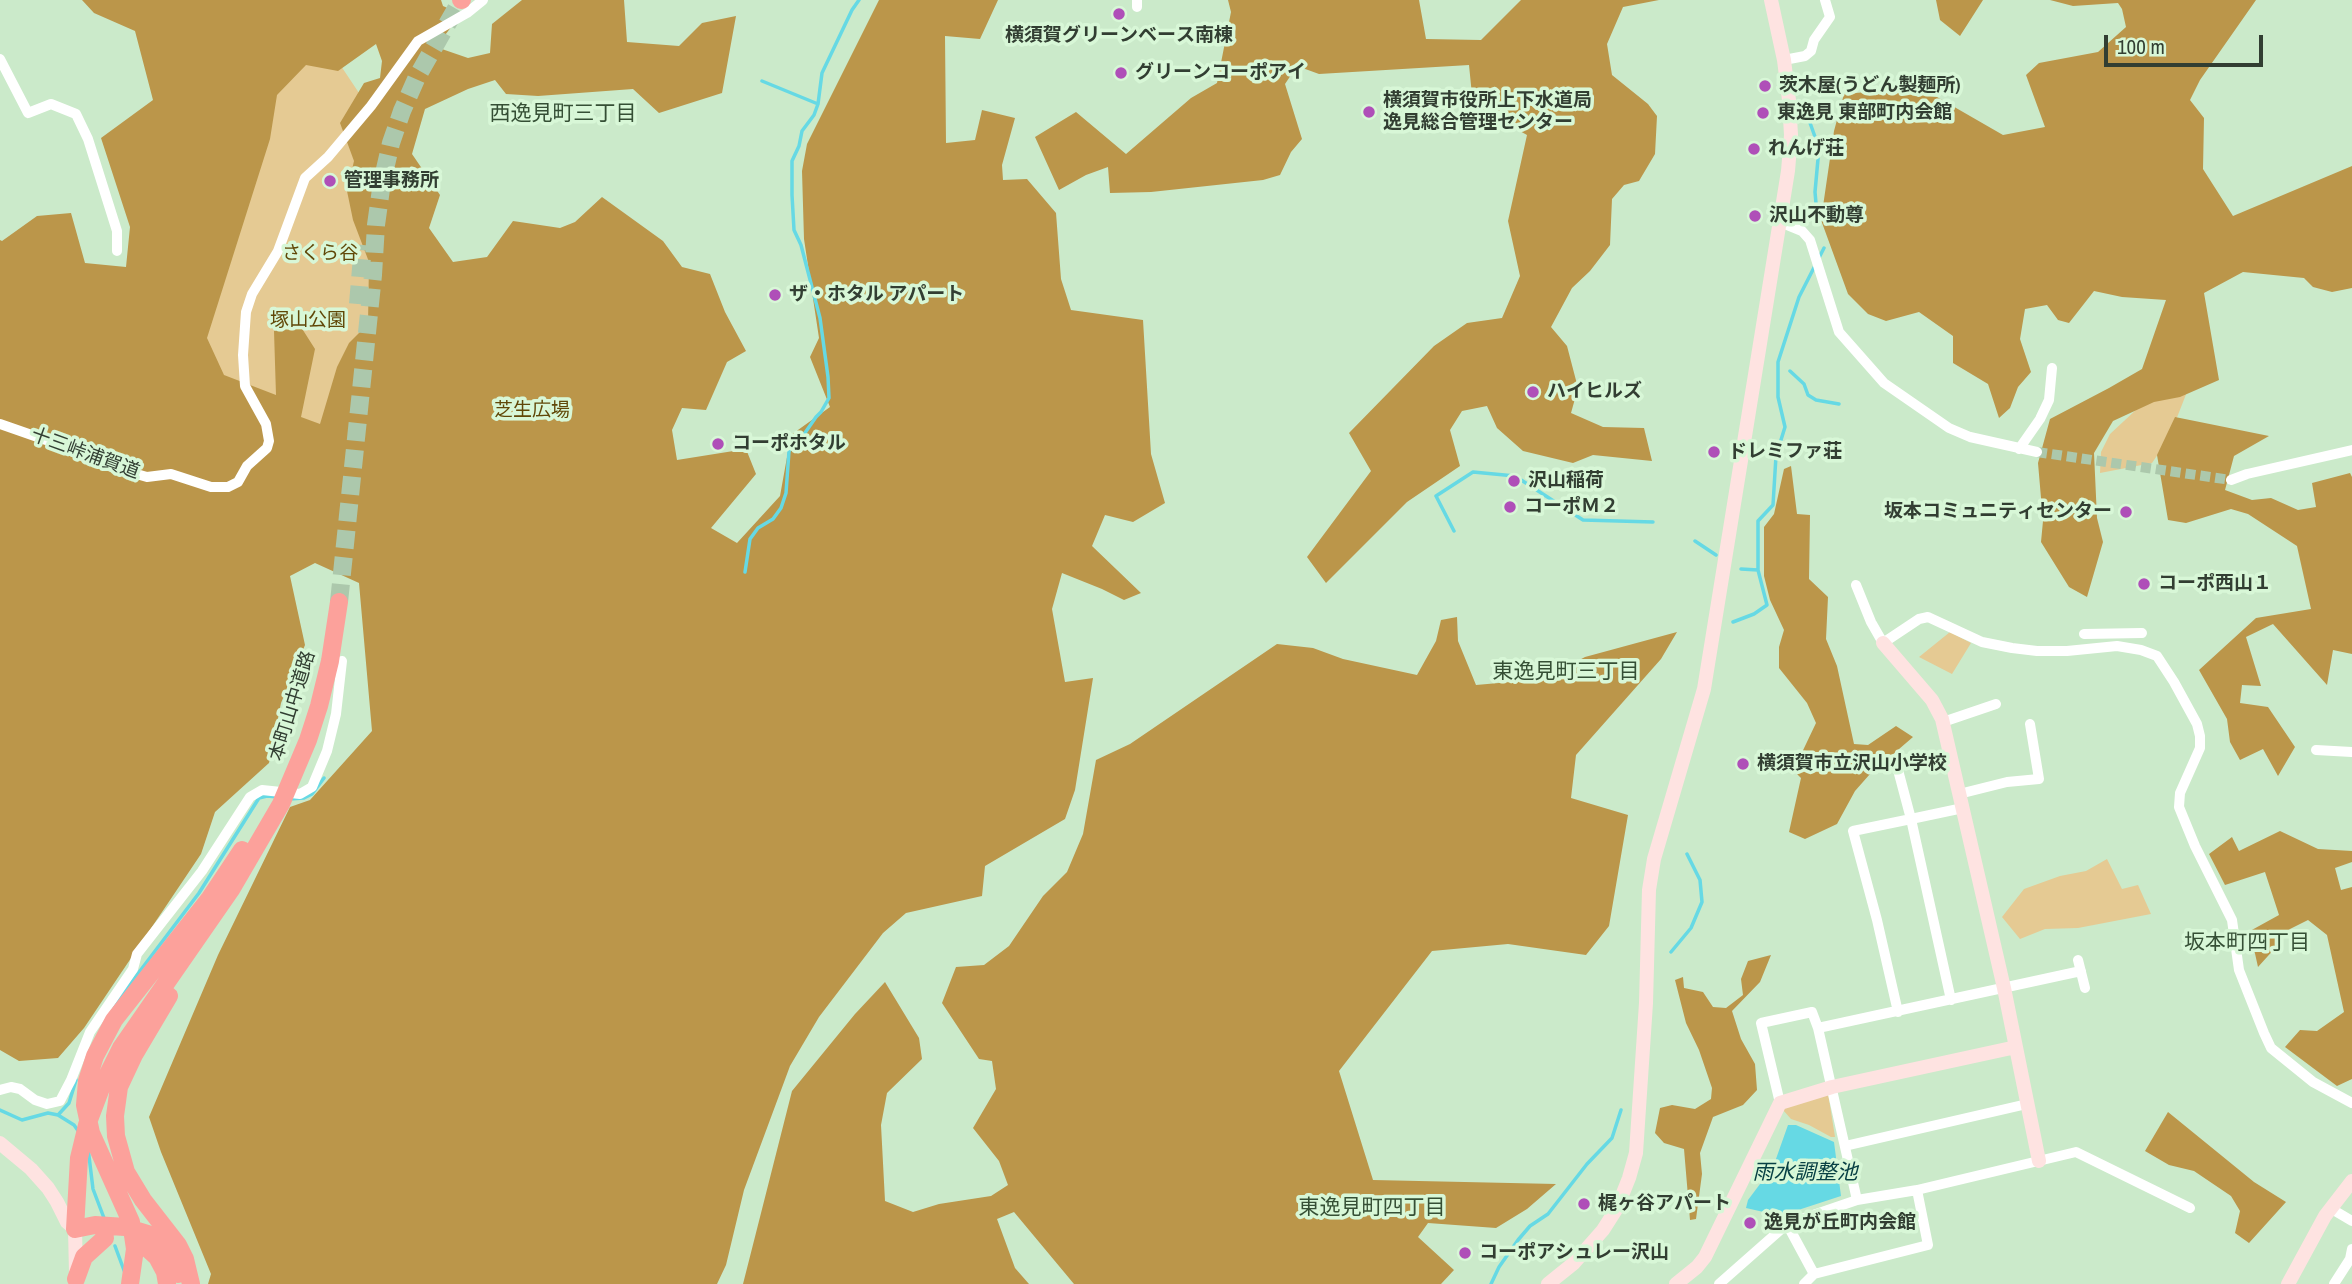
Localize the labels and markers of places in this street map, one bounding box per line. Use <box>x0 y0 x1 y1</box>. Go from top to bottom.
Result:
marker: 横須賀グリーンベース南棟 <box>1111 6 1127 22</box>
place label: 横須賀グリーンベース南棟 <box>1005 25 1233 47</box>
place label: グリーンコーポアイ <box>1135 62 1306 84</box>
marker: グリーンコーポアイ <box>1113 65 1129 81</box>
place label: 茨木屋(うどん製麺所) <box>1779 75 1960 97</box>
marker: 茨木屋(うどん製麺所) <box>1757 78 1773 94</box>
place label: 横須賀市役所上下水道局 逸見総合管理センター <box>1383 90 1592 134</box>
place label: 東逸見 東部町内会館 <box>1777 102 1952 124</box>
marker: 横須賀市役所上下水道局 逸見総合管理センター <box>1361 104 1377 120</box>
marker: 東逸見 東部町内会館 <box>1755 105 1771 121</box>
place label: れんげ荘 <box>1768 138 1844 160</box>
marker: れんげ荘 <box>1746 141 1762 157</box>
place label: 管理事務所 <box>344 170 439 192</box>
marker: 管理事務所 <box>322 173 338 189</box>
place label: 沢山不動尊 <box>1769 205 1864 227</box>
marker: 沢山不動尊 <box>1747 208 1763 224</box>
place label: ザ・ホタル アパート <box>789 284 964 306</box>
marker: ザ・ホタル アパート <box>767 287 783 303</box>
place label: ハイヒルズ <box>1547 381 1642 403</box>
marker: ハイヒルズ <box>1525 384 1541 400</box>
place label: コーポホタル <box>732 433 846 455</box>
marker: コーポホタル <box>710 436 726 452</box>
place label: ドレミファ荘 <box>1728 441 1842 463</box>
marker: ドレミファ荘 <box>1706 444 1722 460</box>
place label: 沢山稲荷 <box>1528 470 1604 492</box>
marker: 沢山稲荷 <box>1506 473 1522 489</box>
place label: コーポＭ２ <box>1524 496 1619 518</box>
marker: コーポＭ２ <box>1502 499 1518 515</box>
place label: 坂本コミュニティセンター <box>1884 501 2112 523</box>
marker: 坂本コミュニティセンター <box>2118 504 2134 520</box>
place label: コーポ西山１ <box>2158 573 2272 595</box>
marker: コーポ西山１ <box>2136 576 2152 592</box>
place label: 横須賀市立沢山小学校 <box>1757 753 1947 775</box>
marker: 横須賀市立沢山小学校 <box>1735 756 1751 772</box>
place label: 梶ヶ谷アパート <box>1598 1193 1731 1215</box>
marker: 梶ヶ谷アパート <box>1576 1196 1592 1212</box>
place label: 逸見が丘町内会館 <box>1764 1212 1916 1234</box>
marker: 逸見が丘町内会館 <box>1742 1215 1758 1231</box>
place label: コーポアシュレー沢山 <box>1479 1242 1669 1264</box>
marker: コーポアシュレー沢山 <box>1457 1245 1473 1261</box>

